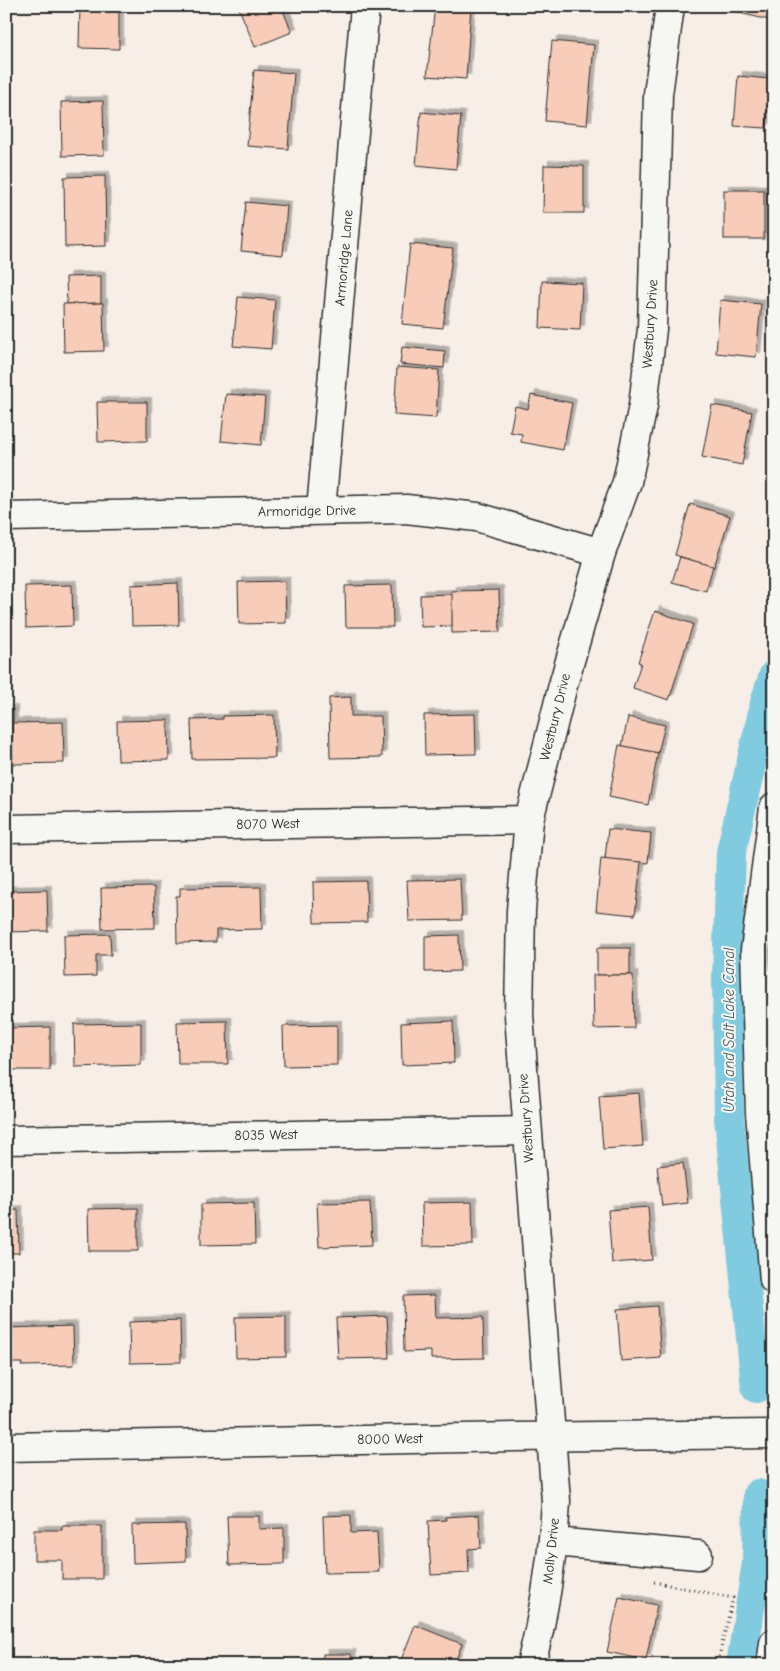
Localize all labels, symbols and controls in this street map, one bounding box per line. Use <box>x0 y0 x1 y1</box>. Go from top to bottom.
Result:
street label: Armoridge Lane <box>331 209 357 307</box>
street label: Westbury Drive <box>638 279 662 369</box>
street label: Armoridge Drive <box>258 502 356 520</box>
street label: Westbury Drive <box>536 672 574 762</box>
street label: 8070 West <box>236 815 301 833</box>
water label: Utah and Salt Lake Canal <box>720 947 738 1112</box>
street label: Westbury Drive <box>514 1073 538 1163</box>
street label: 8035 West <box>234 1126 299 1144</box>
street label: 8000 West <box>357 1430 424 1448</box>
street label: Molly Drive <box>539 1517 563 1585</box>

